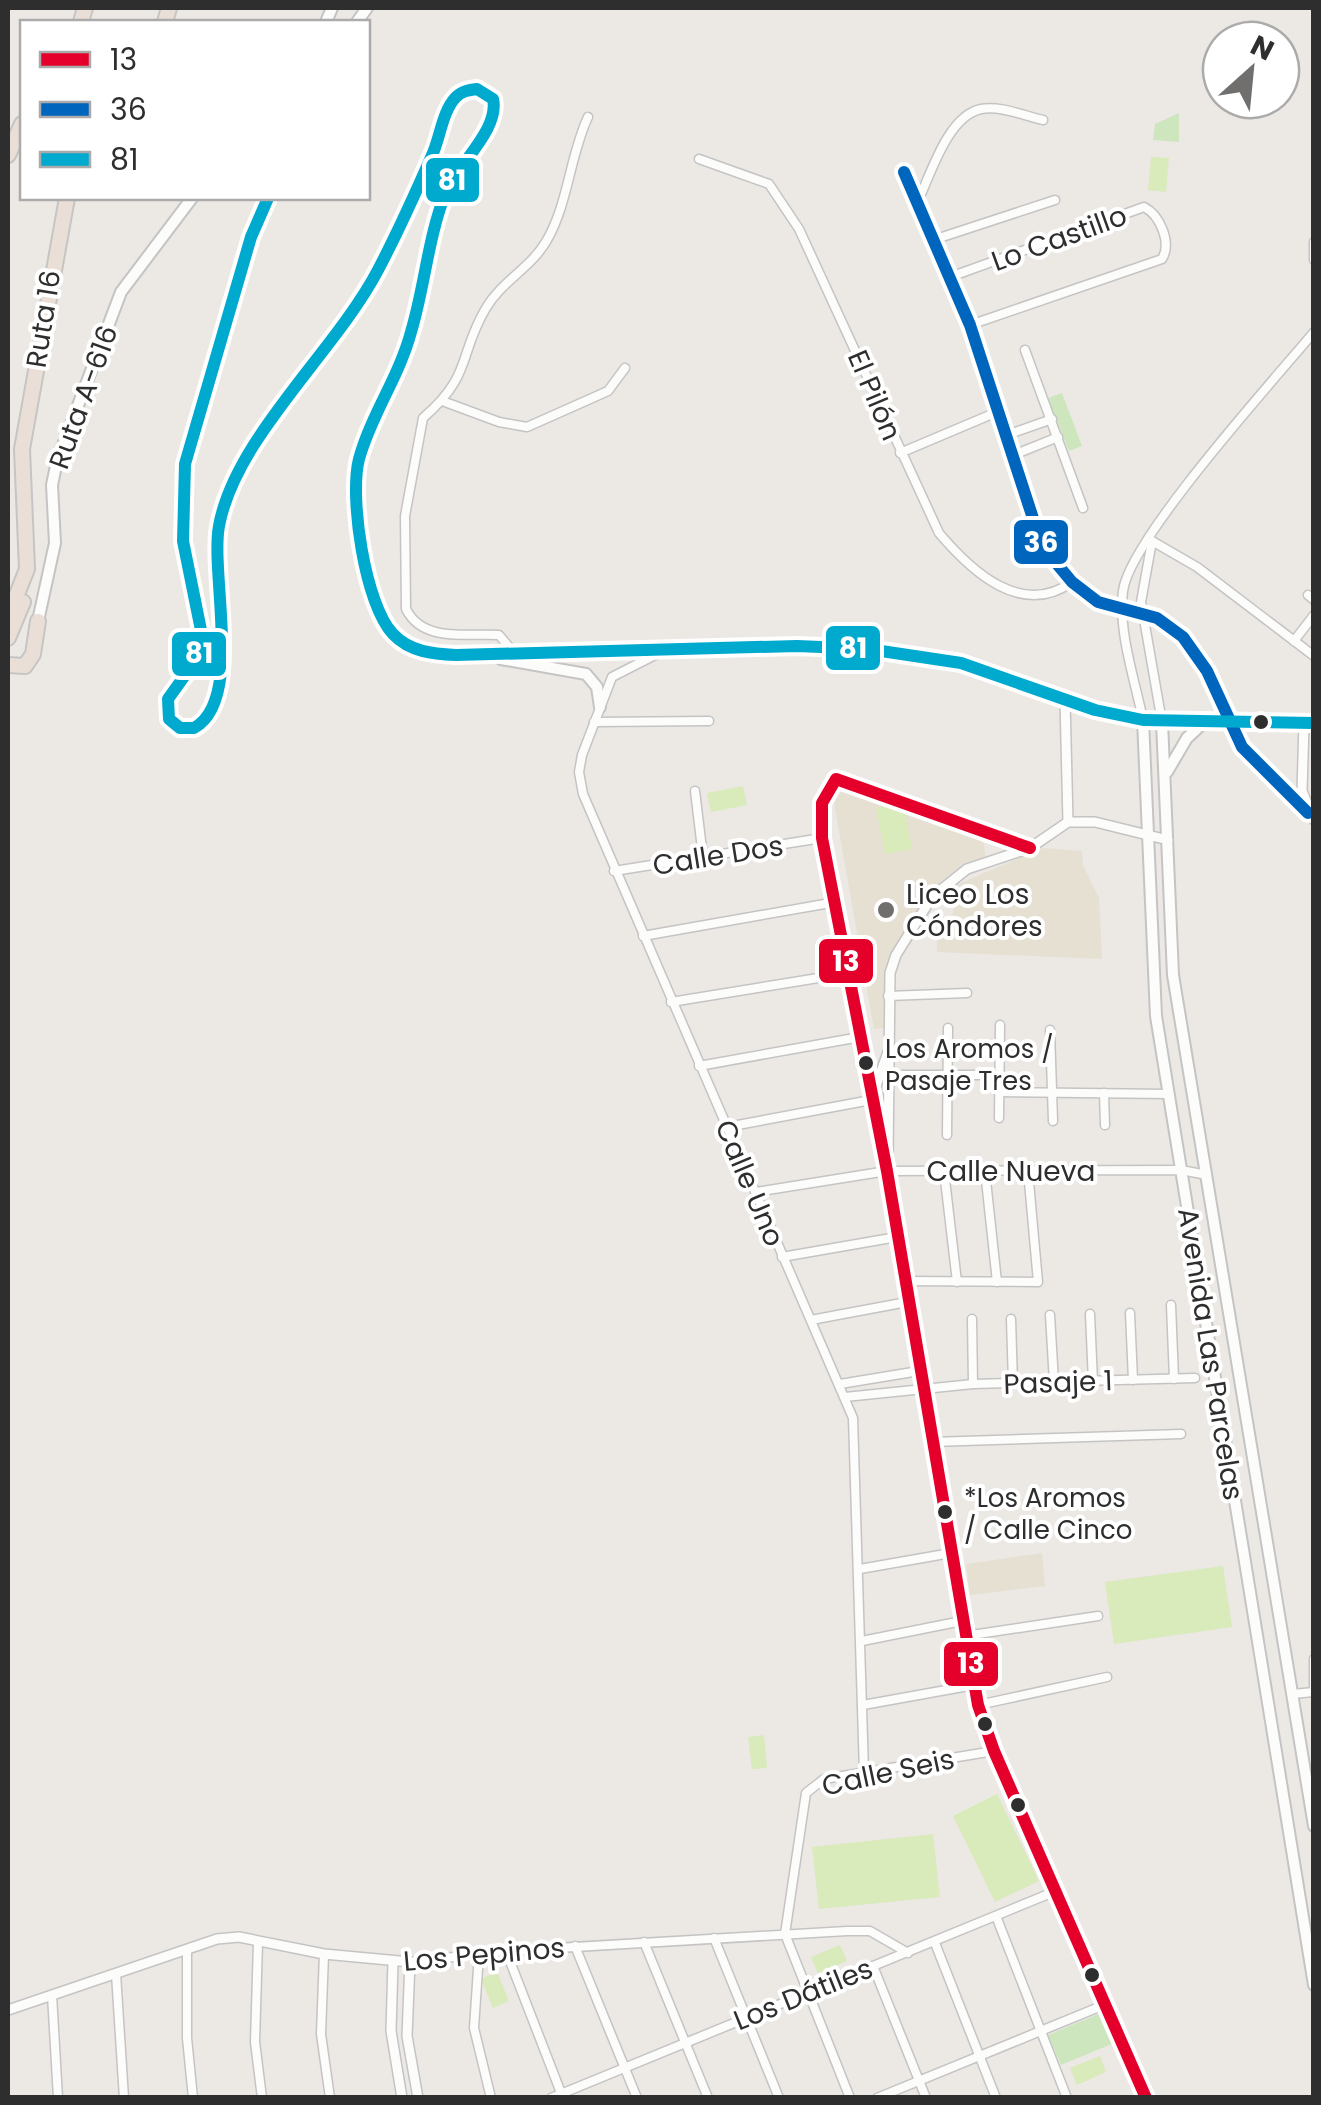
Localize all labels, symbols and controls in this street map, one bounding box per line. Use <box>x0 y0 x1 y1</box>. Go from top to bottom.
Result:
legend <box>20 20 370 200</box>
north arrow <box>1201 20 1301 120</box>
text: N <box>1244 26 1280 70</box>
text: 13 <box>110 38 137 81</box>
text: 36 <box>110 88 147 131</box>
text: 81 <box>110 138 139 181</box>
line badge: 81 <box>424 156 481 204</box>
text: 81 <box>438 161 466 200</box>
street label: Lo Castillo <box>986 196 1132 281</box>
street label: Ruta 16 <box>17 267 70 371</box>
street label: Ruta A-616 <box>39 320 128 474</box>
street label: El Pilón <box>838 344 911 446</box>
line badge: 36 <box>1012 518 1070 566</box>
text: 36 <box>1024 523 1058 562</box>
line badge: 81 <box>824 624 882 672</box>
text: 81 <box>839 629 867 668</box>
line badge: 81 <box>170 630 228 678</box>
text: 81 <box>185 634 213 673</box>
unlabelled marker <box>1251 712 1271 732</box>
street label: Calle Dos <box>650 826 786 885</box>
place label: Liceo Los Cóndores <box>906 875 1043 946</box>
marker: Liceo Los Cóndores <box>875 899 897 921</box>
line badge: 13 <box>817 937 875 985</box>
text: 13 <box>832 942 860 981</box>
place label: Los Aromos / Pasaje Tres <box>885 1031 1054 1099</box>
marker: Los Aromos / Pasaje Tres <box>856 1053 876 1073</box>
street label: Calle Uno <box>705 1114 794 1252</box>
street label: Calle Nueva <box>927 1152 1095 1191</box>
street label: Avenida Las Parcelas <box>1168 1205 1253 1503</box>
street label: Pasaje 1 <box>1003 1361 1113 1404</box>
place label: *Los Aromos / Calle Cinco <box>964 1480 1132 1548</box>
marker: *Los Aromos / Calle Cinco <box>935 1502 955 1522</box>
line badge: 13 <box>942 1640 1000 1688</box>
text: 13 <box>957 1644 985 1683</box>
unlabelled marker <box>975 1714 995 1734</box>
street label: Calle Seis <box>818 1739 958 1806</box>
unlabelled marker <box>1008 1795 1028 1815</box>
street label: Los Pepinos <box>402 1928 566 1981</box>
street label: Los Dátiles <box>728 1949 879 2040</box>
unlabelled marker <box>1082 1965 1102 1985</box>

